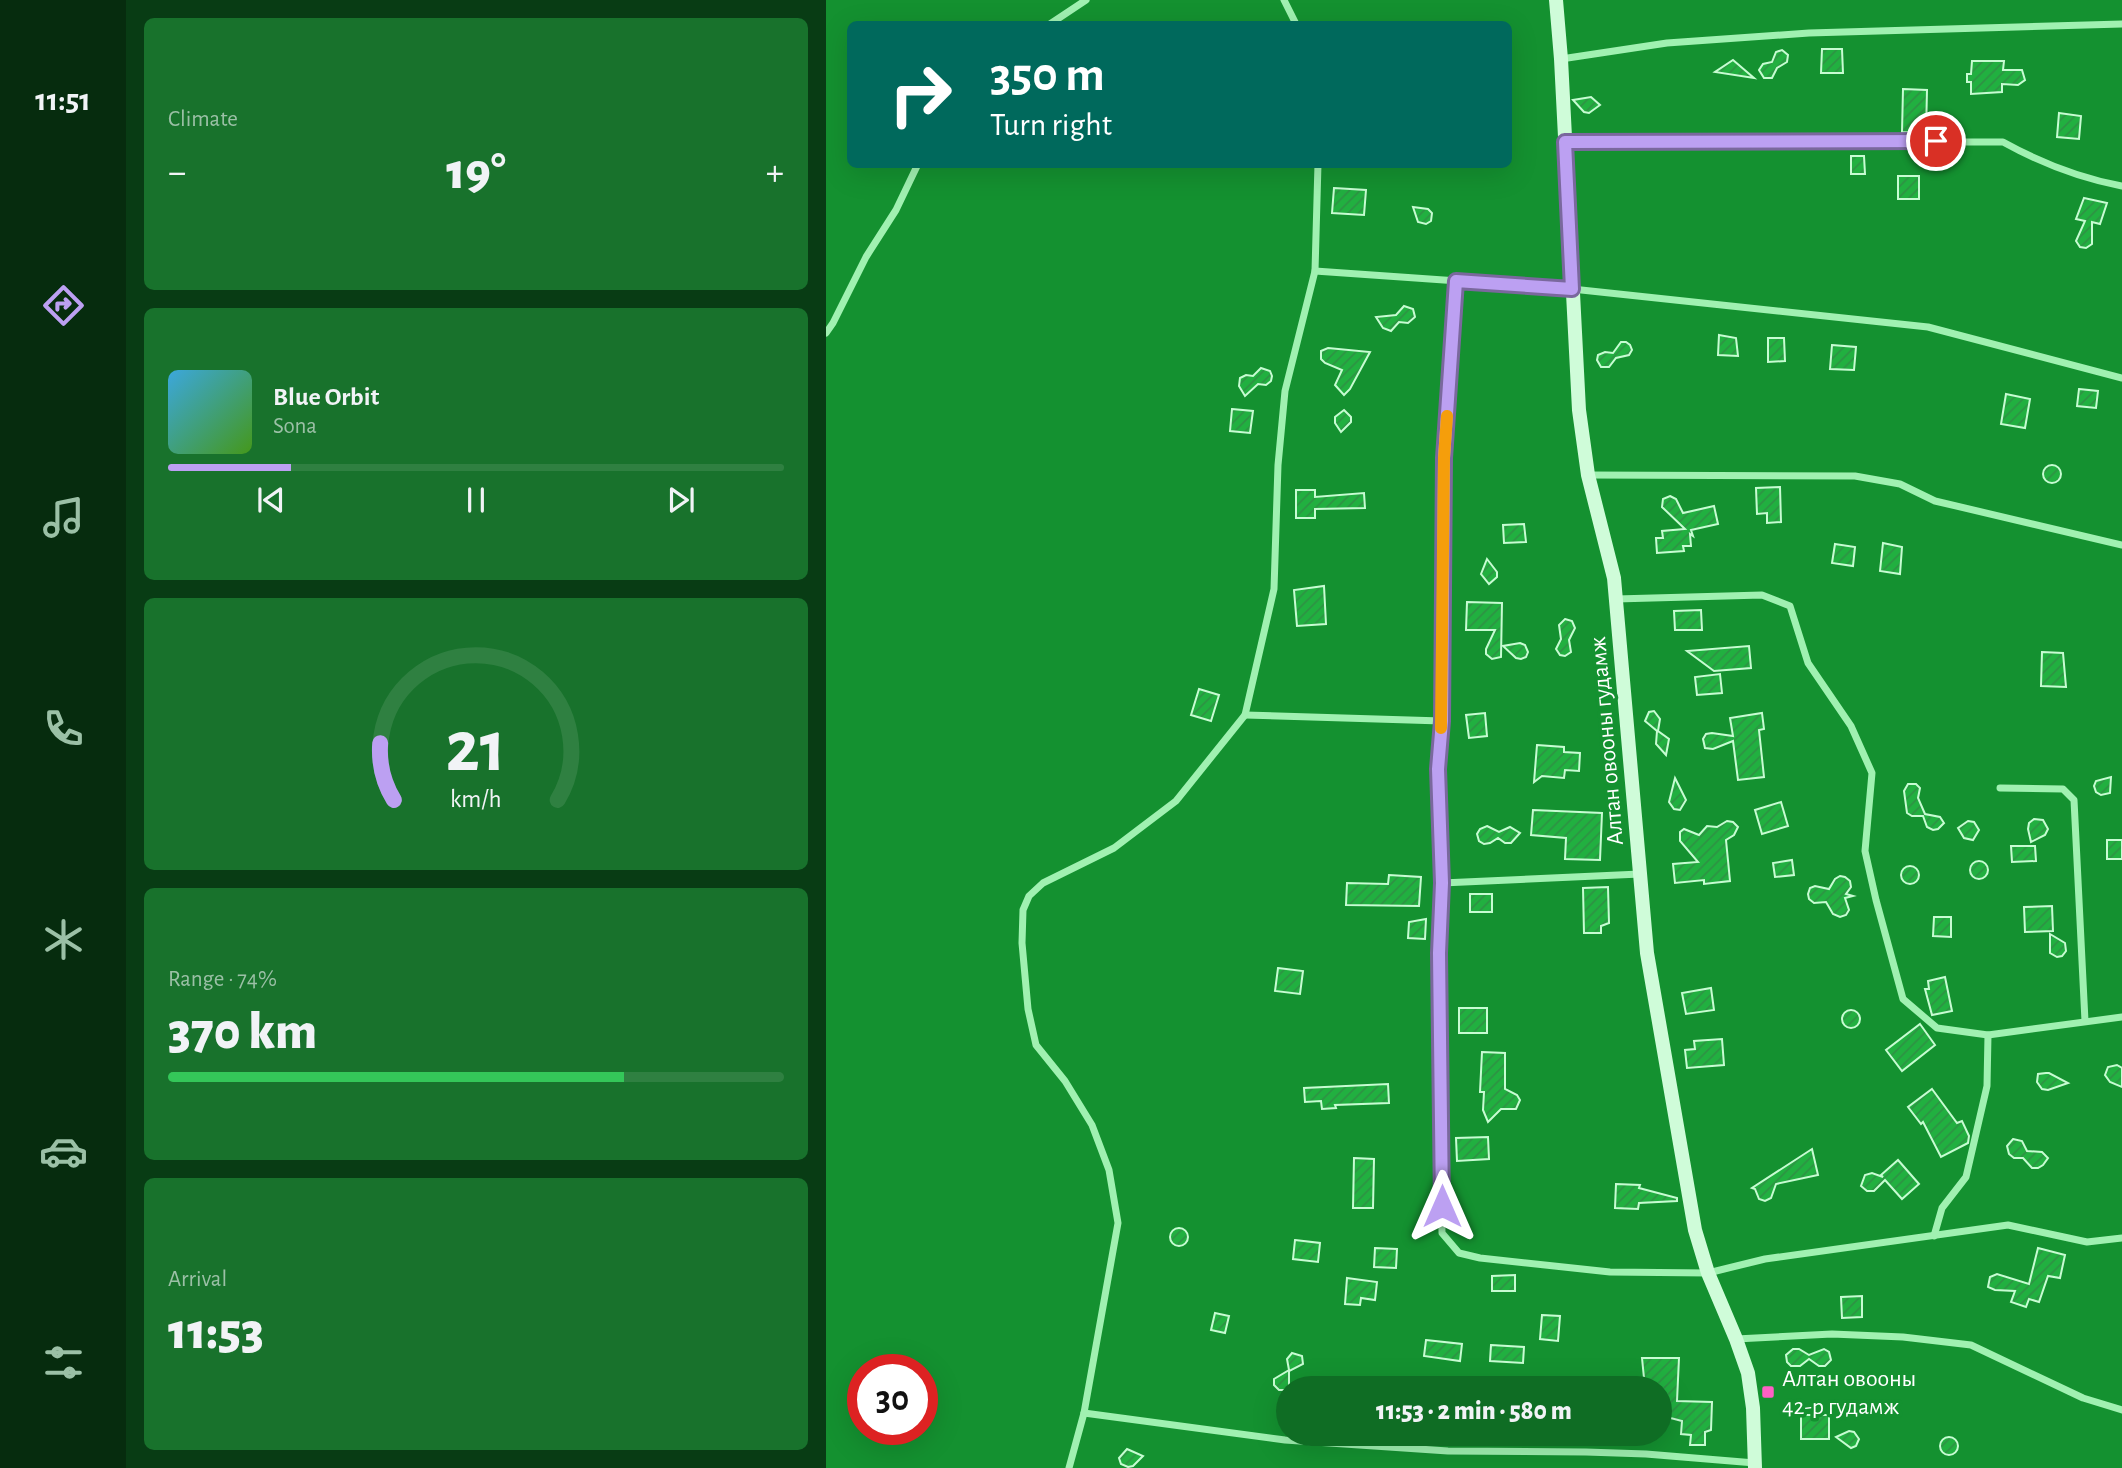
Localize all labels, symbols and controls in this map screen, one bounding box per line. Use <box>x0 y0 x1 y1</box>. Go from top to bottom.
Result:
icon: right <box>875 49 966 140</box>
text: 350 m <box>990 51 1105 100</box>
text: 11:51 <box>35 84 91 116</box>
text: Climate <box>168 108 238 131</box>
text: Turn right <box>990 109 1112 141</box>
pin <box>1906 111 1966 171</box>
icon: arrive <box>1917 122 1955 160</box>
text: 19° <box>446 146 506 198</box>
text: − <box>168 154 186 192</box>
text: + <box>766 154 784 192</box>
icon: directions <box>39 281 88 330</box>
text: Blue Orbit <box>273 384 379 410</box>
text: Sona <box>273 415 317 438</box>
icon: previous <box>252 481 290 519</box>
icon: pause <box>457 481 495 519</box>
icon: next <box>662 481 700 519</box>
icon: music <box>39 493 88 542</box>
street label: Алтан овооны гудамж <box>1586 635 1628 846</box>
icon: phone <box>39 704 88 753</box>
text: 21 <box>446 712 506 785</box>
text: km/h <box>450 787 502 812</box>
icon: climate <box>39 915 88 964</box>
text: Range · 74% <box>168 968 277 991</box>
text: 370 km <box>168 1006 317 1058</box>
icon: car <box>39 1127 88 1176</box>
position arrow <box>1405 1169 1479 1243</box>
text: Arrival <box>168 1268 227 1291</box>
text: 11:53 <box>168 1306 264 1358</box>
icon: filters <box>39 1338 88 1387</box>
speed limit sign: 30 <box>847 1354 938 1445</box>
place label: Алтан овооны 42-р гудамж <box>1782 1367 1916 1419</box>
marker: Алтан овооны 42-р гудамж <box>1760 1384 1776 1400</box>
text: 11:53 · 2 min · 580 m <box>1376 1398 1572 1424</box>

